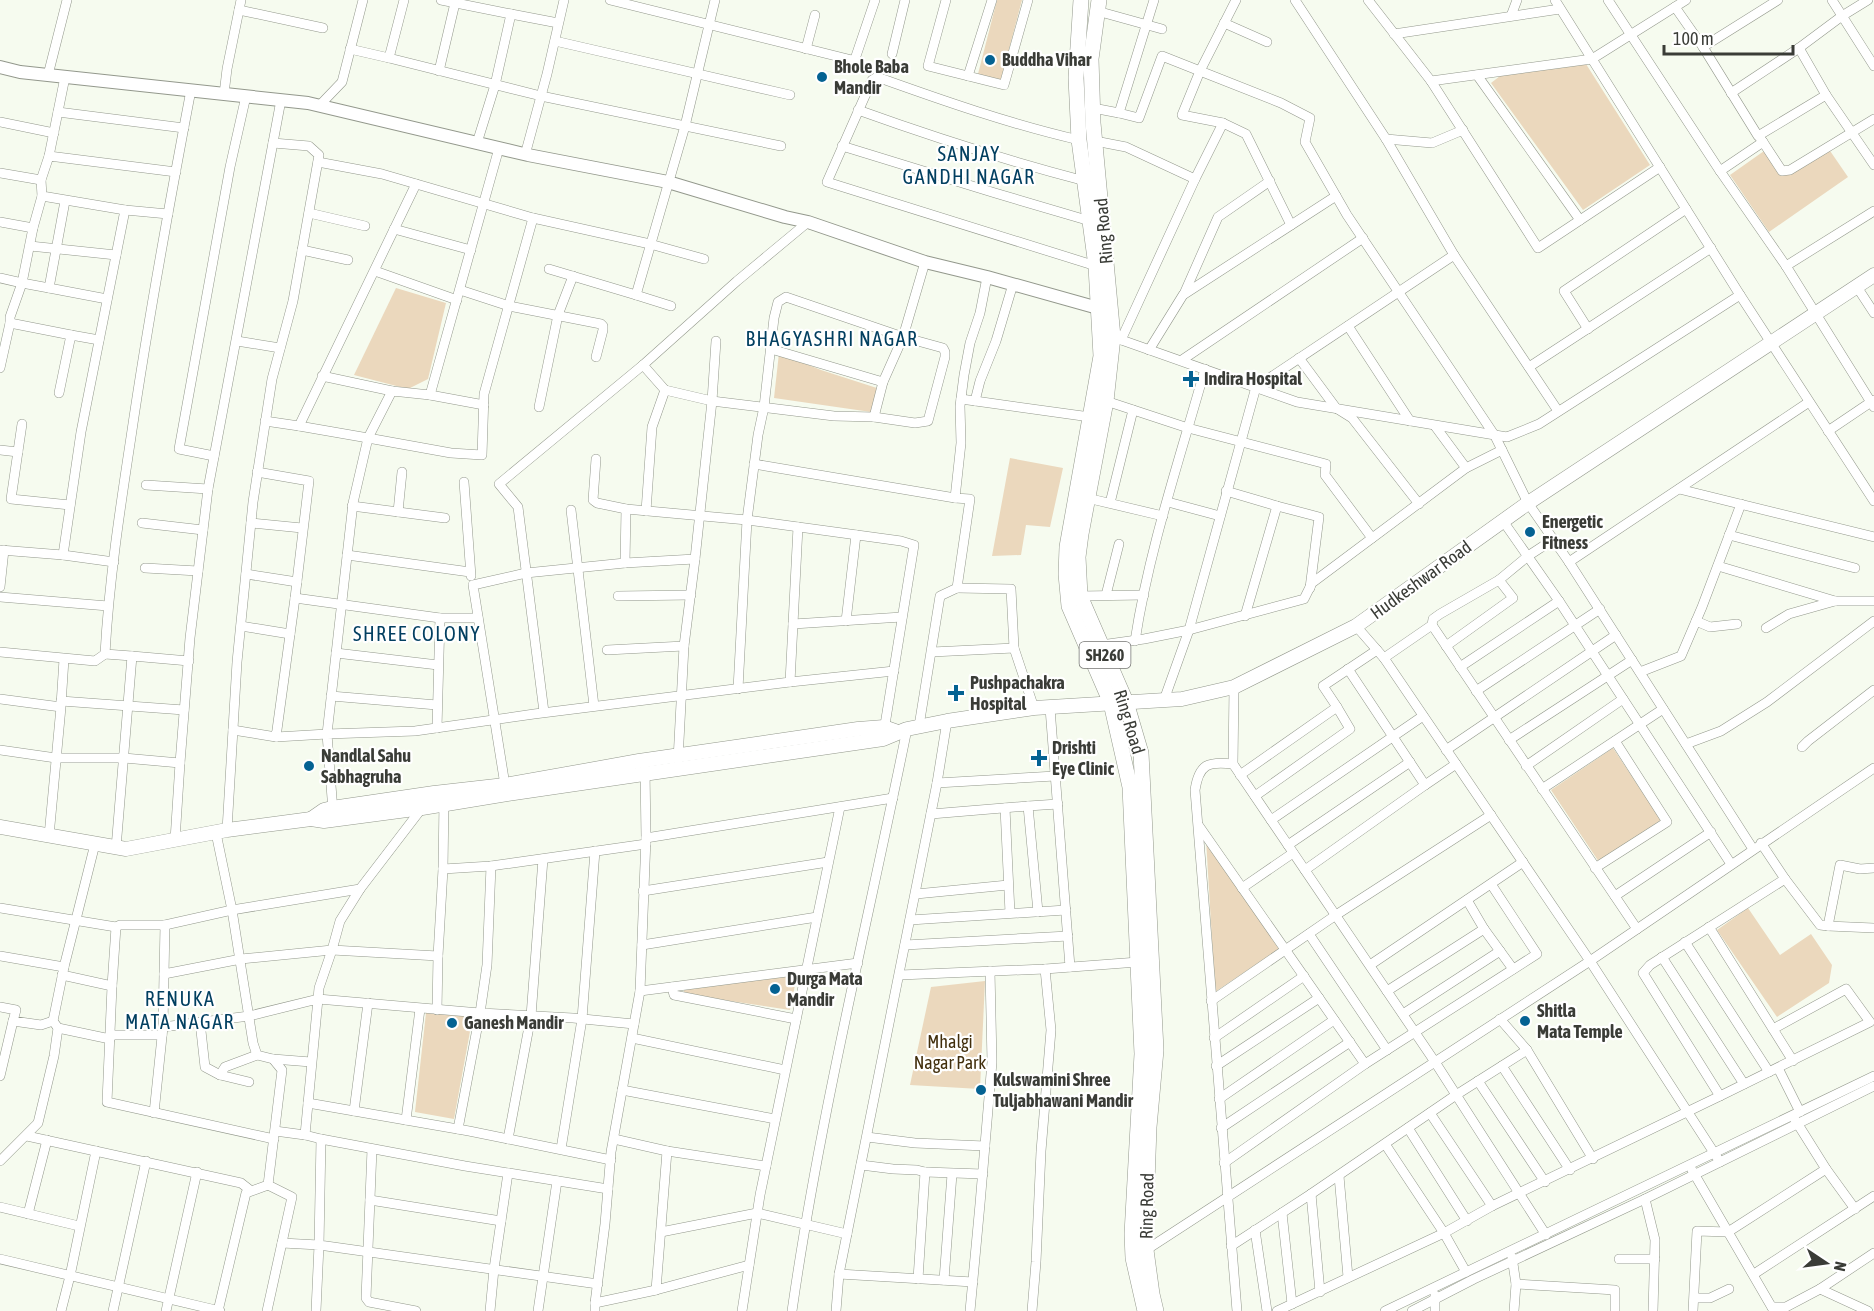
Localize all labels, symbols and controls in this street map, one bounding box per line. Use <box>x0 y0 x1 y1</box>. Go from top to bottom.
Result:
scale bar <box>1664 18 1793 56</box>
text: 100 m <box>1673 28 1714 49</box>
place label: Buddha Vihar <box>1002 49 1092 70</box>
marker: Buddha Vihar <box>983 53 997 67</box>
place label: Bhole Baba Mandir <box>834 56 909 98</box>
marker: Bhole Baba Mandir <box>815 70 829 84</box>
district label: SANJAY GANDHI NAGAR <box>903 142 1035 188</box>
street label: Ring Road <box>1090 197 1117 265</box>
district label: BHAGYASHRI NAGAR <box>745 327 919 350</box>
place label: Indira Hospital <box>1204 368 1302 389</box>
marker: Indira Hospital <box>1182 370 1200 388</box>
place label: Energetic Fitness <box>1542 511 1603 553</box>
marker: Energetic Fitness <box>1523 525 1537 539</box>
street label: Hudkeshwar Road <box>1366 536 1475 623</box>
district label: SHREE COLONY <box>353 622 481 645</box>
road number: SH260 <box>1080 642 1130 668</box>
place label: Pushpachakra Hospital <box>970 672 1065 714</box>
marker: Pushpachakra Hospital <box>947 684 965 702</box>
street label: Ring Road <box>1110 687 1149 757</box>
place label: Drishti Eye Clinic <box>1052 737 1114 779</box>
place label: Nandlal Sahu Sabhagruha <box>321 745 411 787</box>
marker: Drishti Eye Clinic <box>1030 749 1048 767</box>
marker: Nandlal Sahu Sabhagruha <box>302 759 316 773</box>
place label: Durga Mata Mandir <box>787 968 863 1010</box>
marker: Durga Mata Mandir <box>768 982 782 996</box>
district label: RENUKA MATA NAGAR <box>125 987 235 1033</box>
place label: Shitla Mata Temple <box>1537 1000 1623 1042</box>
place label: Ganesh Mandir <box>464 1012 564 1033</box>
marker: Shitla Mata Temple <box>1518 1014 1532 1028</box>
marker: Ganesh Mandir <box>445 1016 459 1030</box>
park label: Mhalgi Nagar Park <box>914 1031 986 1073</box>
place label: Kulswamini Shree Tuljabhawani Mandir <box>993 1069 1134 1111</box>
marker: Kulswamini Shree Tuljabhawani Mandir <box>974 1083 988 1097</box>
street label: Ring Road <box>1135 1173 1158 1239</box>
north arrow <box>1796 1233 1856 1293</box>
text: N <box>1831 1260 1850 1273</box>

